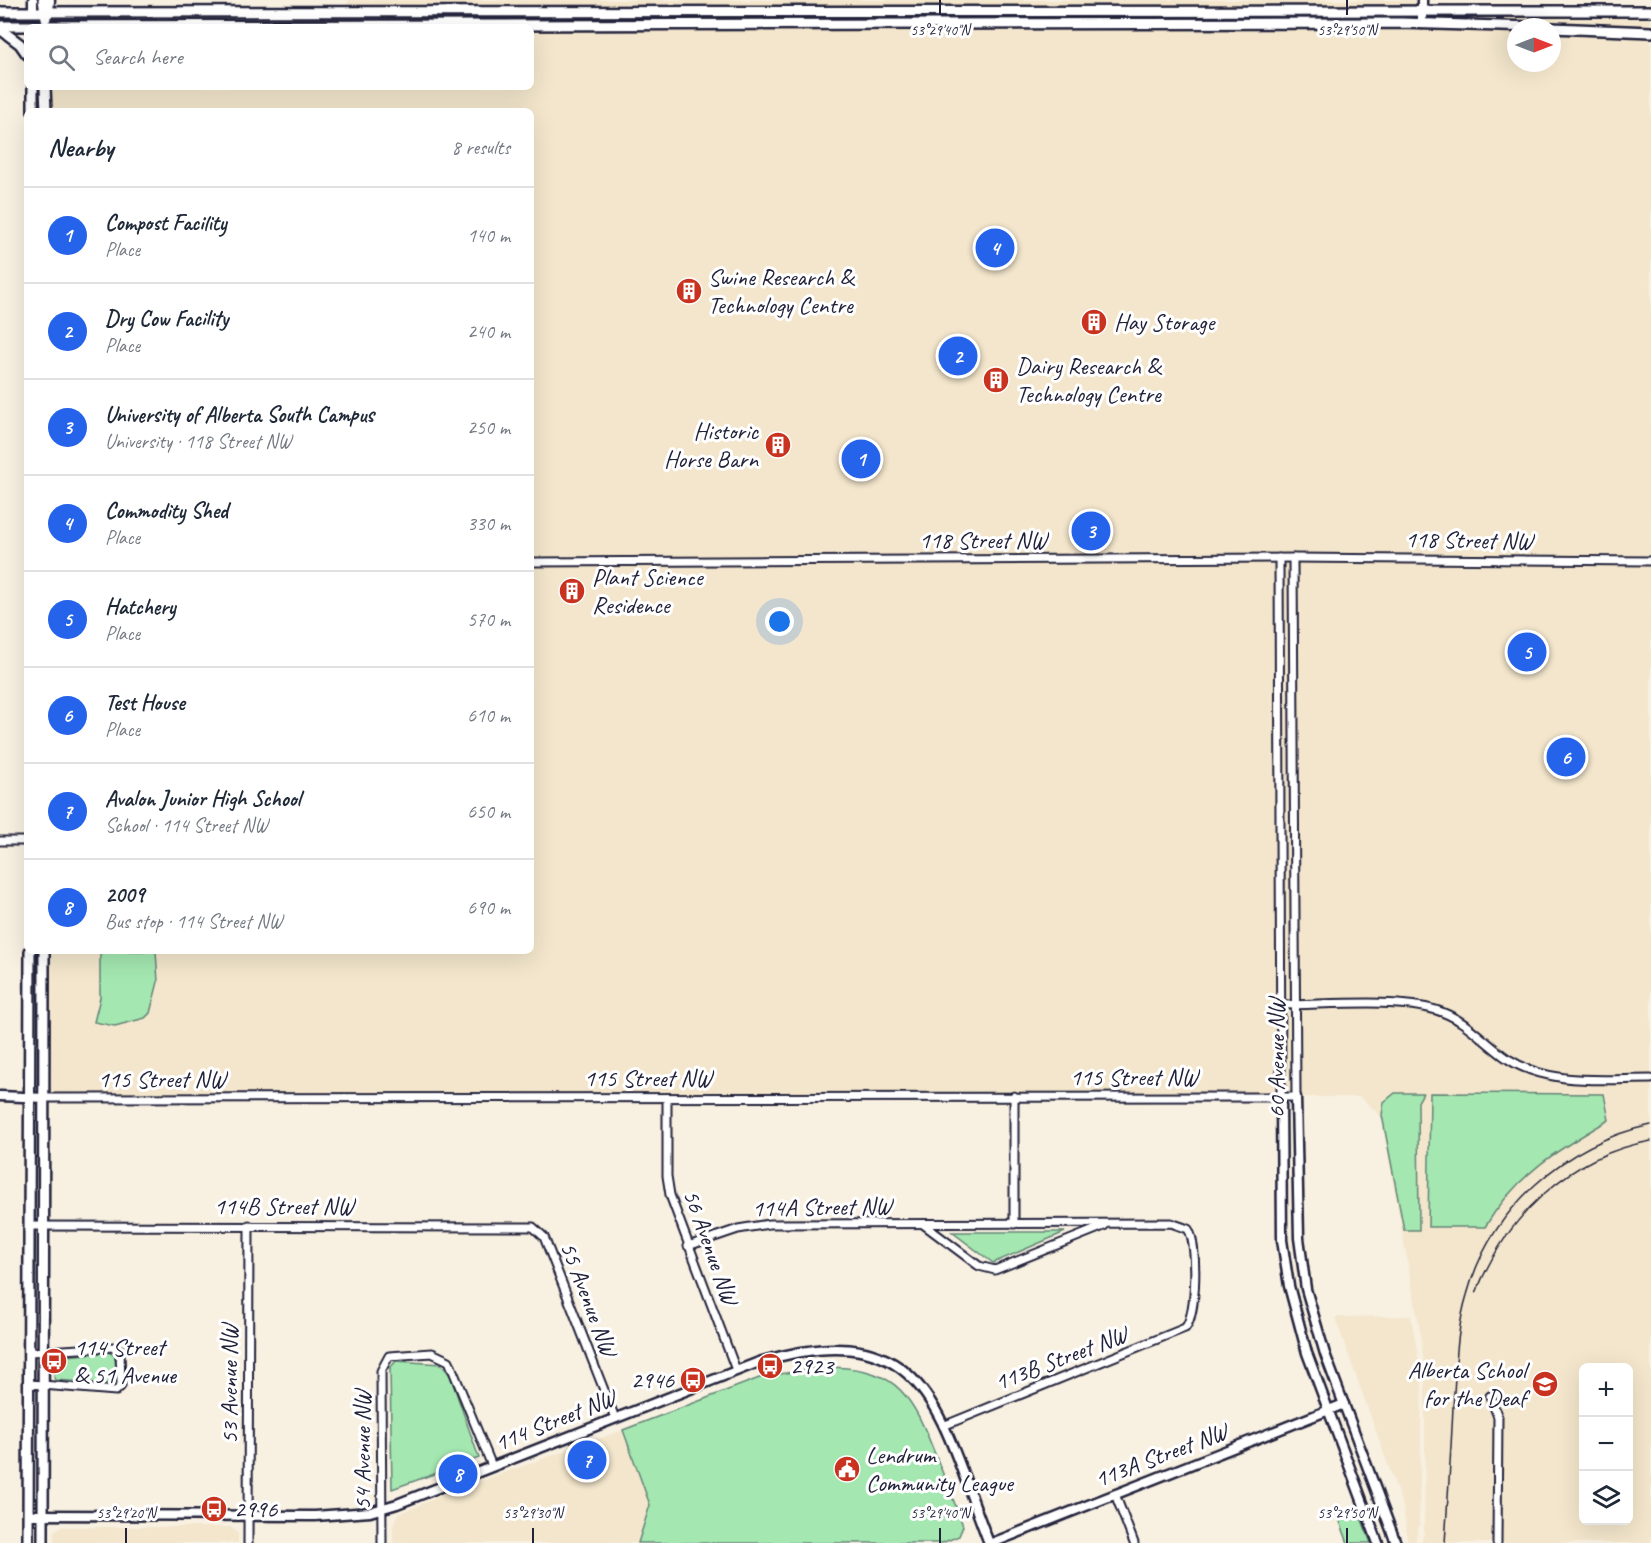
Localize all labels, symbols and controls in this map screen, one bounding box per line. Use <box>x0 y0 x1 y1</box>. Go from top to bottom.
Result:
north arrow <box>1507 18 1561 72</box>
text: 53°29'40"N <box>910 21 973 40</box>
text: 53°29'50"N <box>1317 21 1380 40</box>
search box <box>24 24 534 90</box>
icon: search <box>45 41 78 74</box>
text: Search here <box>93 43 183 71</box>
text: Nearby <box>48 131 113 164</box>
text: 8 results <box>451 135 510 160</box>
text: Compost Facility <box>105 209 227 237</box>
text: 1 <box>63 223 72 248</box>
text: 140 m <box>467 223 510 248</box>
pin: 4 <box>976 226 1014 270</box>
text: Place <box>105 237 140 262</box>
place label: Swine Research & Technology Centre <box>708 262 856 320</box>
building icon: Swine Research & Technology Centre <box>674 276 704 306</box>
text: Dry Cow Facility <box>105 305 228 333</box>
building icon: Hay Storage <box>1079 307 1109 337</box>
place label: Hay Storage <box>1114 307 1217 337</box>
text: 2 <box>63 319 72 344</box>
text: 240 m <box>467 319 510 344</box>
text: Place <box>105 333 140 358</box>
pin: 2 <box>938 334 978 378</box>
place label: Dairy Research & Technology Centre <box>1016 351 1163 409</box>
building icon: Dairy Research & Technology Centre <box>981 365 1011 395</box>
text: University of Alberta South Campus <box>105 401 374 429</box>
text: 3 <box>63 415 72 440</box>
text: 250 m <box>467 415 510 440</box>
place label: Historic Horse Barn <box>664 416 759 474</box>
text: University · 118 Street NW <box>105 429 292 454</box>
building icon: Historic Horse Barn <box>763 430 793 460</box>
pin: 1 <box>842 436 880 482</box>
text: Commodity Shed <box>105 497 228 525</box>
pin: 3 <box>1072 508 1110 554</box>
text: 4 <box>63 511 72 536</box>
text: 330 m <box>467 511 510 536</box>
street label: 118 Street NW <box>1405 524 1536 556</box>
text: Place <box>105 525 140 550</box>
street label: 118 Street NW <box>919 525 1050 555</box>
place label: Plant Science Residence <box>592 562 705 620</box>
building icon: Plant Science Residence <box>557 576 587 606</box>
text: Hatchery <box>105 593 176 621</box>
text: 5 <box>63 607 72 632</box>
text: 570 m <box>467 607 510 632</box>
your location <box>765 607 794 636</box>
text: Place <box>105 621 140 646</box>
pin: 5 <box>1508 630 1546 674</box>
text: Test House <box>105 689 185 717</box>
text: 6 <box>63 703 72 728</box>
text: 610 m <box>467 703 510 728</box>
text: Place <box>105 717 140 742</box>
pin: 6 <box>1546 734 1586 780</box>
text: Avalon Junior High School <box>105 785 301 813</box>
text: 7 <box>63 799 72 824</box>
text: 650 m <box>467 799 510 824</box>
text: School · 114 Street NW <box>105 813 268 838</box>
text: 2009 <box>105 881 144 909</box>
text: 8 <box>63 895 72 920</box>
text: 690 m <box>467 895 510 920</box>
text: Bus stop · 114 Street NW <box>105 909 283 934</box>
street label: 60 Avenue NW <box>1261 995 1291 1118</box>
street label: 115 Street NW <box>1070 1062 1201 1092</box>
street label: 115 Street NW <box>584 1063 715 1093</box>
street label: 115 Street NW <box>98 1064 229 1094</box>
street label: 56 Avenue NW <box>676 1185 747 1311</box>
street label: 114B Street NW <box>214 1191 357 1221</box>
street label: 114A Street NW <box>752 1191 895 1223</box>
street label: 55 Avenue NW <box>553 1238 625 1363</box>
street label: 113B Street NW <box>990 1318 1134 1397</box>
street label: 53 Avenue NW <box>214 1321 244 1444</box>
place label: 114 Street & 51 Avenue <box>74 1332 178 1390</box>
bus stop icon: 114 Street & 51 Avenue <box>39 1346 69 1376</box>
bus stop icon: 2923 <box>755 1351 785 1381</box>
place label: 2923 <box>790 1351 835 1381</box>
place label: Alberta School for the Deaf <box>1408 1355 1531 1413</box>
map controls <box>1579 1363 1633 1525</box>
button: + <box>1579 1363 1633 1417</box>
place label: 2946 <box>631 1365 675 1395</box>
bus stop icon: 2946 <box>678 1365 708 1395</box>
school or university icon: Alberta School for the Deaf <box>1530 1369 1560 1399</box>
street label: 114 Street NW <box>490 1381 622 1458</box>
street label: 54 Avenue NW <box>347 1387 377 1510</box>
street label: 113A Street NW <box>1090 1415 1234 1494</box>
button: − <box>1579 1417 1633 1471</box>
pin: 7 <box>568 1438 606 1482</box>
place label: Lendrum Community League <box>866 1440 1015 1498</box>
pin: 8 <box>438 1452 478 1496</box>
public building icon: Lendrum Community League <box>832 1454 862 1484</box>
button: layers <box>1579 1471 1633 1525</box>
bus stop icon: 2996 <box>199 1494 229 1524</box>
place label: 2996 <box>234 1494 278 1524</box>
text: 53°29'20"N <box>96 1504 159 1523</box>
text: 53°29'30"N <box>503 1504 566 1523</box>
text: 53°29'40"N <box>910 1504 973 1523</box>
text: 53°29'50"N <box>1317 1504 1380 1523</box>

